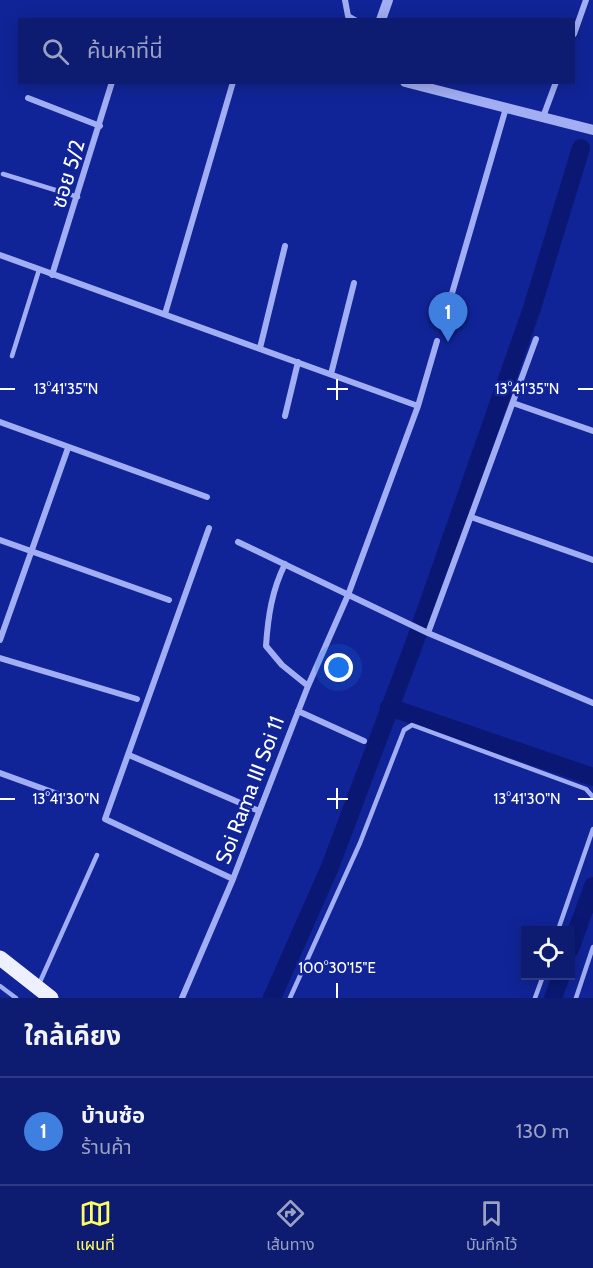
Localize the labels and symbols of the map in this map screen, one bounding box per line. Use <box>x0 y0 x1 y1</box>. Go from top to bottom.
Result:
street label: ซอย 5/2 <box>45 137 90 211</box>
pin: 1 <box>428 292 468 342</box>
text: 13°41'35"N <box>34 380 98 398</box>
text: 13°41'35"N <box>495 380 559 398</box>
your location <box>324 653 353 682</box>
street label: Soi Rama III Soi 11 <box>210 712 289 867</box>
text: 13°41'30"N <box>32 790 100 808</box>
text: 13°41'30"N <box>493 790 561 808</box>
text: 100°30'15"E <box>298 959 376 977</box>

